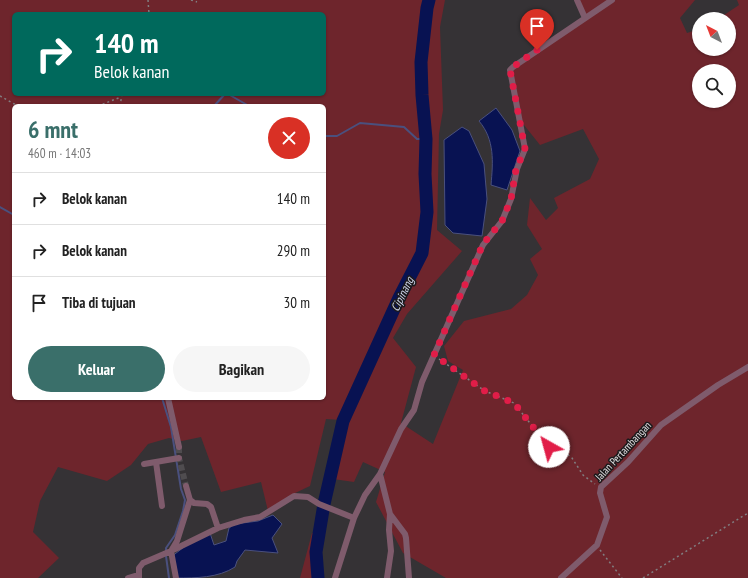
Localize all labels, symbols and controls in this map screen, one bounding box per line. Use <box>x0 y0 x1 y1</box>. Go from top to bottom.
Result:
pin <box>520 9 554 50</box>
north arrow <box>692 12 736 56</box>
map controls <box>692 12 736 108</box>
icon: arrive <box>526 15 548 37</box>
text: 140 m <box>94 24 158 61</box>
icon: right <box>28 28 80 80</box>
text: Belok kanan <box>94 60 169 83</box>
button: search <box>692 64 736 108</box>
text: 6 mnt <box>28 114 78 145</box>
button: close <box>268 117 310 159</box>
text: 460 m · 14:03 <box>28 145 91 162</box>
icon: right <box>28 188 50 210</box>
text: Belok kanan <box>62 189 127 208</box>
text: 140 m <box>277 189 310 208</box>
icon: right <box>28 240 50 262</box>
text: Belok kanan <box>62 241 127 260</box>
text: 290 m <box>277 241 310 260</box>
water label: Cipinang <box>387 274 417 314</box>
icon: arrive <box>28 292 50 314</box>
text: Tiba di tujuan <box>62 293 136 312</box>
text: 30 m <box>284 293 310 312</box>
button: Keluar <box>28 346 165 392</box>
button: Bagikan <box>173 346 310 392</box>
street label: Jalan Pertambangan <box>591 418 654 484</box>
position arrow <box>528 426 570 468</box>

